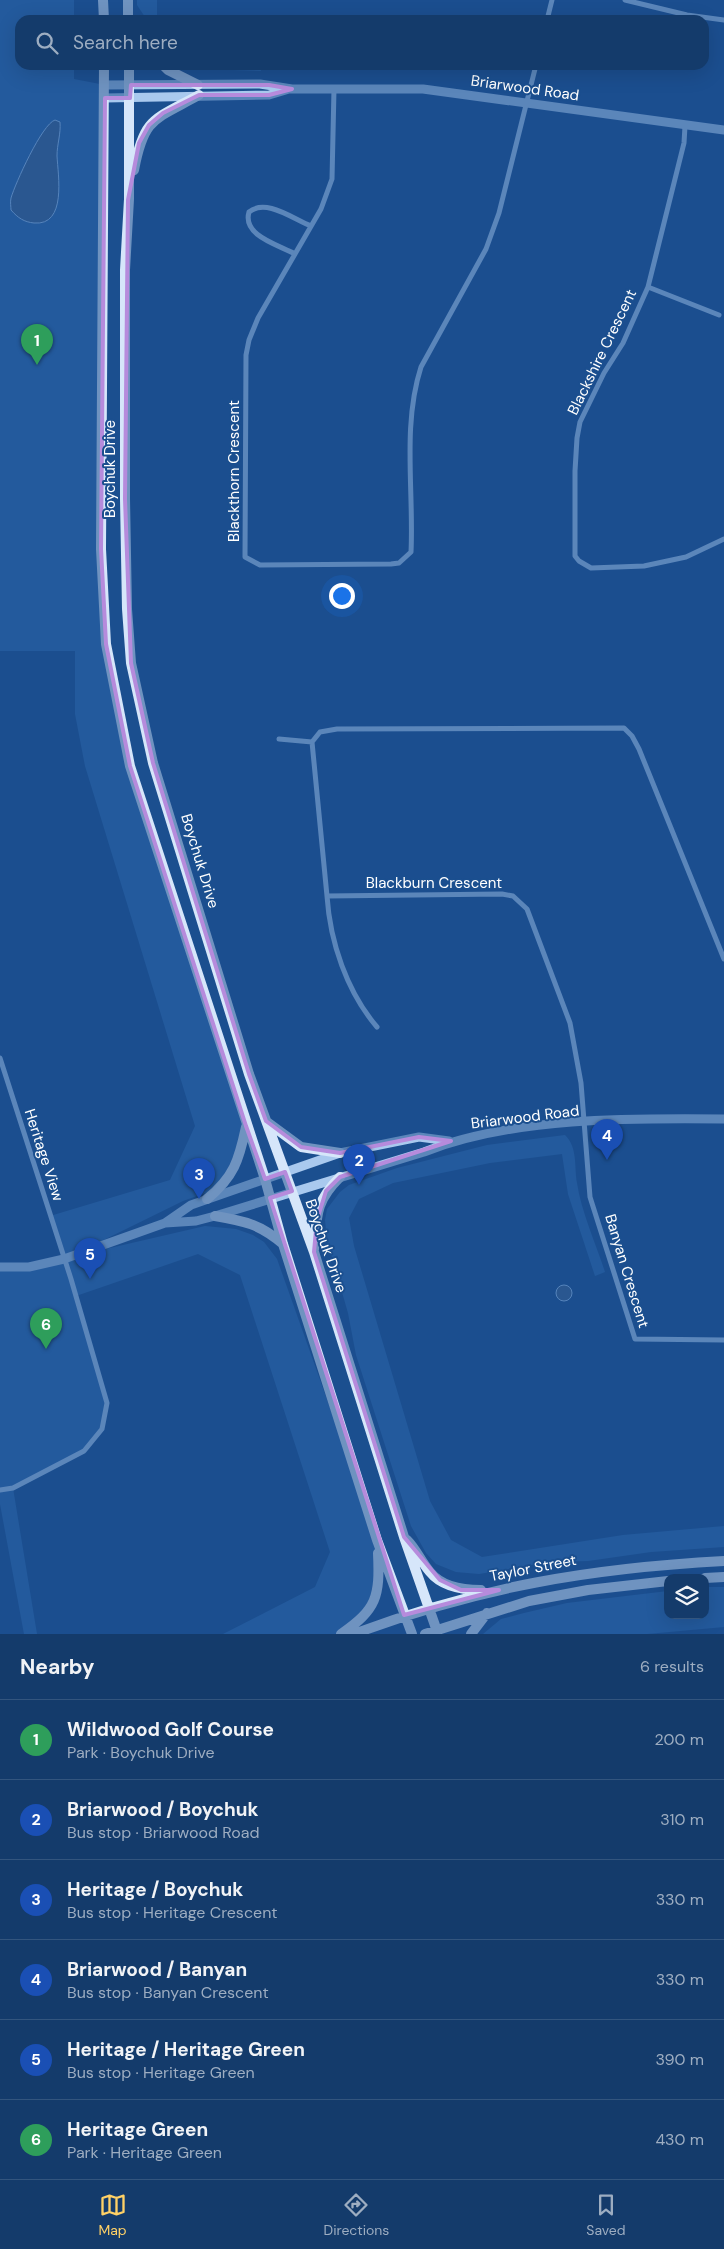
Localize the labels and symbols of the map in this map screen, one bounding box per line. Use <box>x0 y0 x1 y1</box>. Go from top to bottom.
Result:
street label: Briarwood Road <box>470 71 580 105</box>
street label: Blackshire Crescent <box>563 286 641 418</box>
pin: 1 <box>21 324 53 365</box>
street label: Blackthorn Crescent <box>224 400 244 542</box>
street label: Boychuk Drive <box>100 420 120 518</box>
your location <box>329 583 355 609</box>
street label: Boychuk Drive <box>176 811 224 911</box>
street label: Blackburn Crescent <box>366 873 502 893</box>
street label: Briarwood Road <box>470 1100 580 1134</box>
street label: Heritage View <box>20 1106 68 1204</box>
pin: 4 <box>591 1119 623 1160</box>
pin: 2 <box>343 1144 375 1185</box>
pin: 3 <box>183 1158 215 1199</box>
street label: Boychuk Drive <box>301 1196 351 1296</box>
street label: Banyan Crescent <box>600 1212 654 1330</box>
pin: 5 <box>74 1238 106 1279</box>
pin: 6 <box>30 1308 62 1349</box>
street label: Taylor Street <box>488 1550 578 1586</box>

